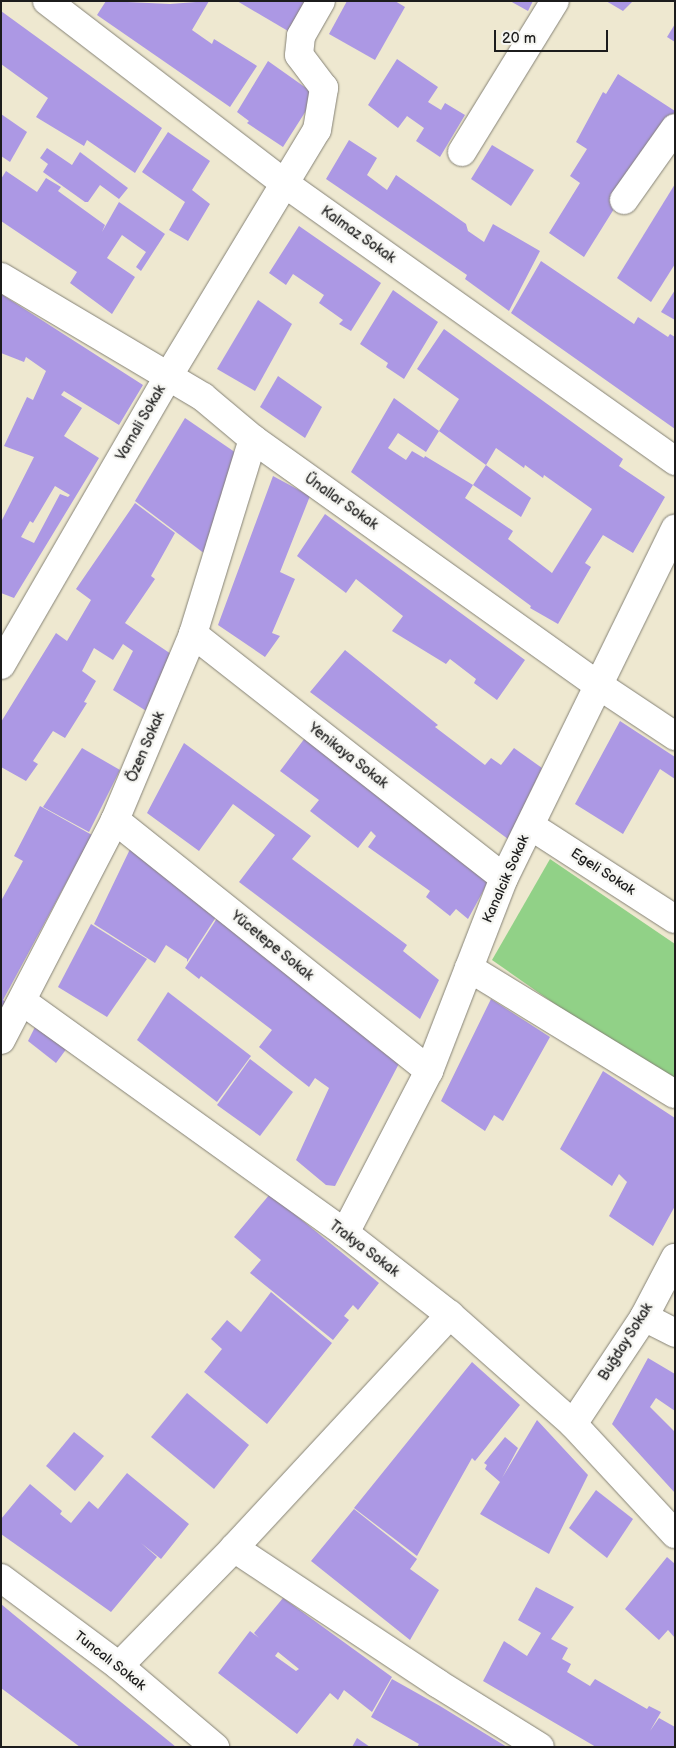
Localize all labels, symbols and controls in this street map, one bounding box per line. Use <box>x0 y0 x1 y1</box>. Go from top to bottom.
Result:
scale bar <box>496 20 610 52</box>
text: 20 m <box>502 29 536 48</box>
street label: Kalmaz Sokak <box>317 203 399 267</box>
street label: Varnali Sokak <box>113 382 169 464</box>
street label: Ünallar Sokak <box>301 470 381 534</box>
street label: Özen Sokak <box>124 709 168 785</box>
street label: Yenikaya Sokak <box>305 720 391 792</box>
street label: Kanalcik Sokak <box>479 832 533 926</box>
street label: Egeli Sokak <box>568 845 638 899</box>
street label: Yücetepe Sokak <box>227 908 317 984</box>
street label: Trakya Sokak <box>326 1217 402 1281</box>
street label: Buğday Sokak <box>595 1300 657 1384</box>
street label: Tuncalı Sokak <box>71 1628 149 1694</box>

